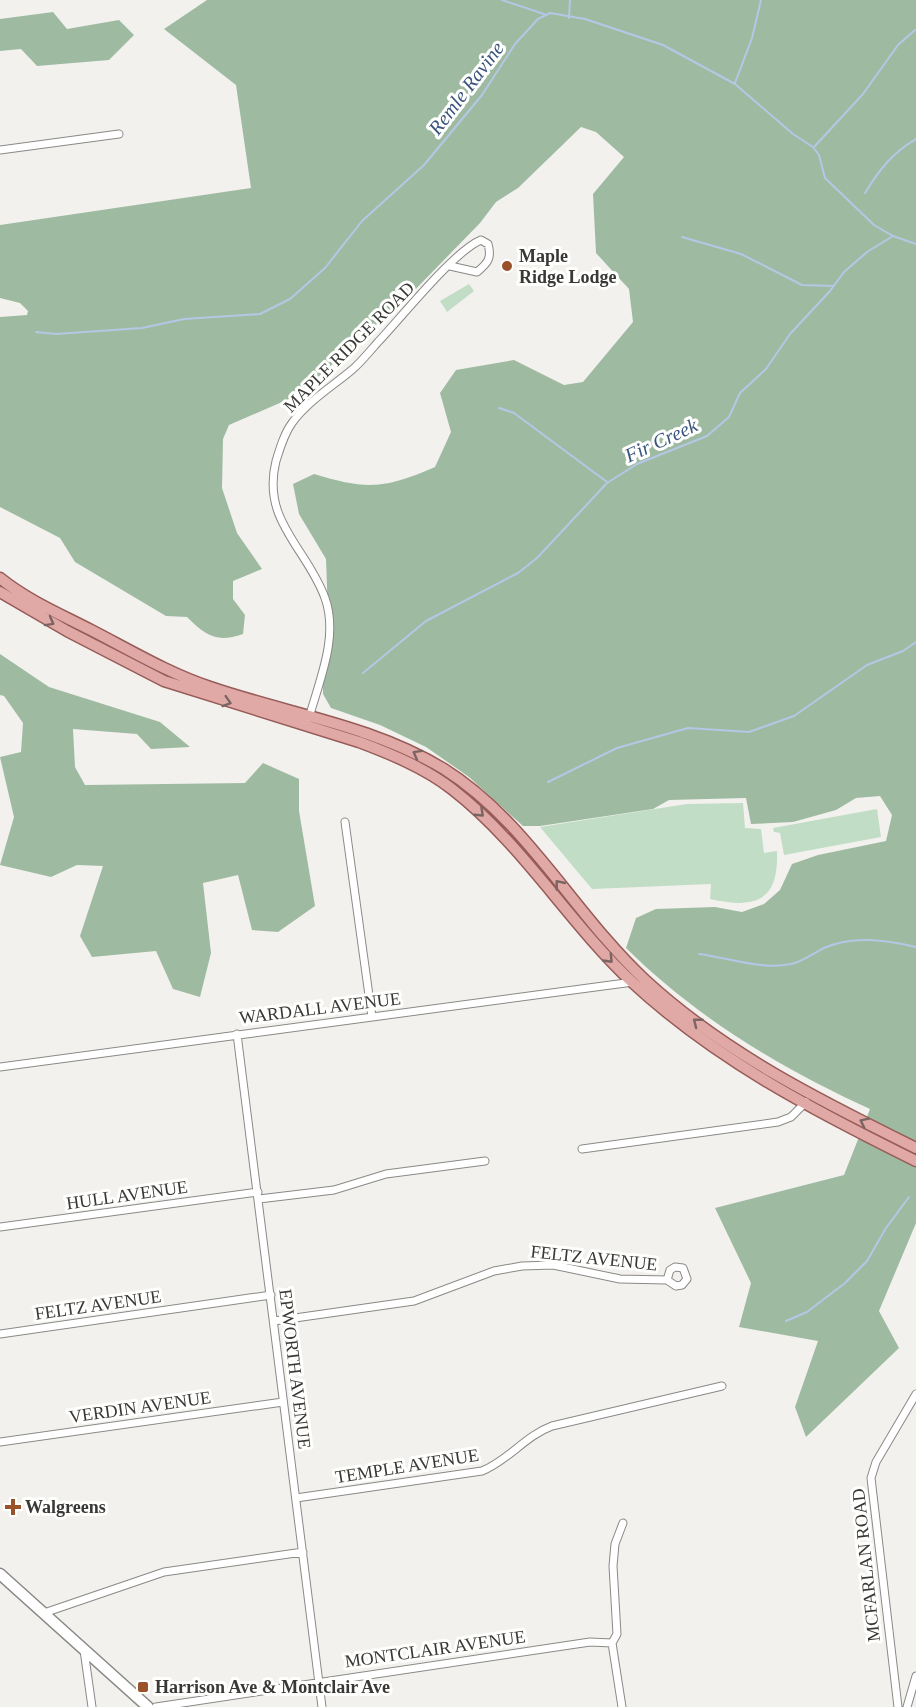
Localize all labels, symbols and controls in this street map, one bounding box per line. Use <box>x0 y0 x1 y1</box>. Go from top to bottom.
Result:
water label: Remle Ravine <box>423 37 508 140</box>
place label: Maple Ridge Lodge <box>519 246 617 287</box>
marker: Maple Ridge Lodge <box>500 259 514 273</box>
street label: MAPLE RIDGE ROAD <box>280 278 418 416</box>
water label: Fir Creek <box>620 413 702 467</box>
one-way arrow <box>44 615 54 626</box>
one-way arrow <box>221 695 232 707</box>
one-way arrow <box>413 750 423 761</box>
one-way arrow <box>473 806 483 817</box>
one-way arrow <box>556 880 567 891</box>
one-way arrow <box>602 952 613 962</box>
street label: WARDALL AVENUE <box>238 988 402 1028</box>
one-way arrow <box>692 1019 703 1030</box>
one-way arrow <box>859 1118 870 1129</box>
street label: HULL AVENUE <box>65 1177 189 1213</box>
street label: FELTZ AVENUE <box>530 1241 658 1275</box>
street label: FELTZ AVENUE <box>33 1286 163 1324</box>
street label: EPWORTH AVENUE <box>275 1288 315 1450</box>
street label: VERDIN AVENUE <box>68 1387 212 1427</box>
street label: TEMPLE AVENUE <box>334 1445 480 1487</box>
street label: MCFARLAN ROAD <box>848 1487 884 1643</box>
place label: Walgreens <box>25 1497 106 1517</box>
marker: Walgreens <box>6 1500 20 1514</box>
street label: MONTCLAIR AVENUE <box>343 1626 527 1672</box>
place label: Harrison Ave & Montclair Ave <box>155 1677 390 1697</box>
marker: Harrison Ave & Montclair Ave <box>136 1680 150 1694</box>

